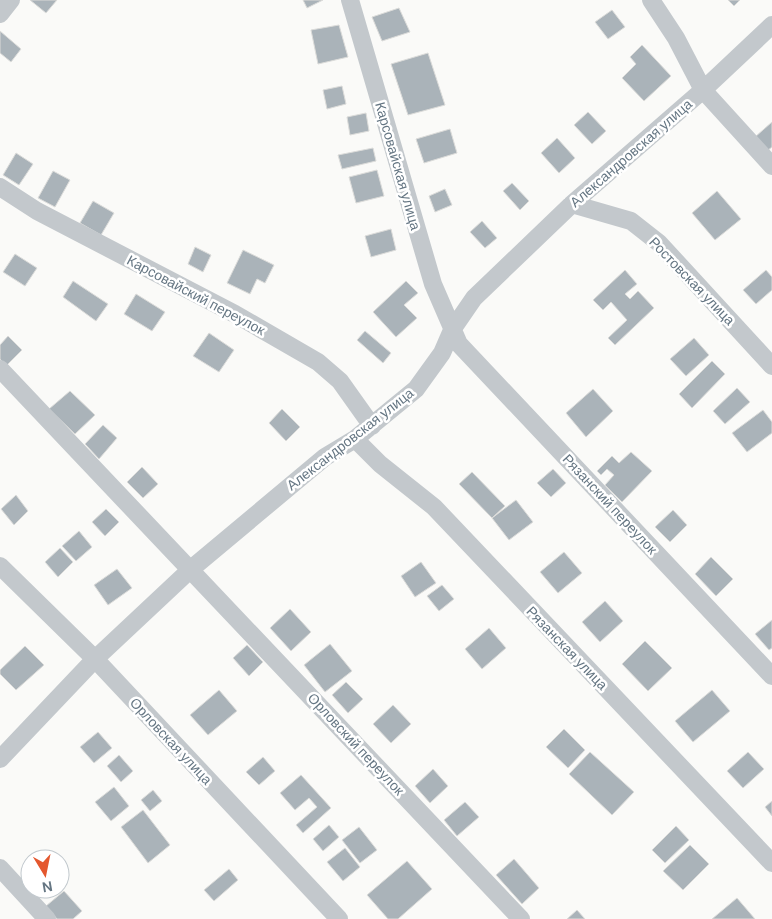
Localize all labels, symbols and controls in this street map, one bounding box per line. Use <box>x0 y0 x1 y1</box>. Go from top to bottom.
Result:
street label: Александровская улица <box>566 95 696 211</box>
street label: Карсовайская улица <box>371 100 425 232</box>
street label: Ростовская улица <box>645 233 739 329</box>
street label: Карсовайский переулок <box>124 251 269 339</box>
street label: Александровская улица <box>283 384 417 494</box>
street label: Рязанский переулок <box>559 450 662 559</box>
street label: Рязанская улица <box>523 602 612 694</box>
street label: Орловский переулок <box>304 689 409 800</box>
street label: Орловская улица <box>126 694 216 788</box>
north arrow <box>20 849 70 899</box>
text: N <box>41 877 54 897</box>

